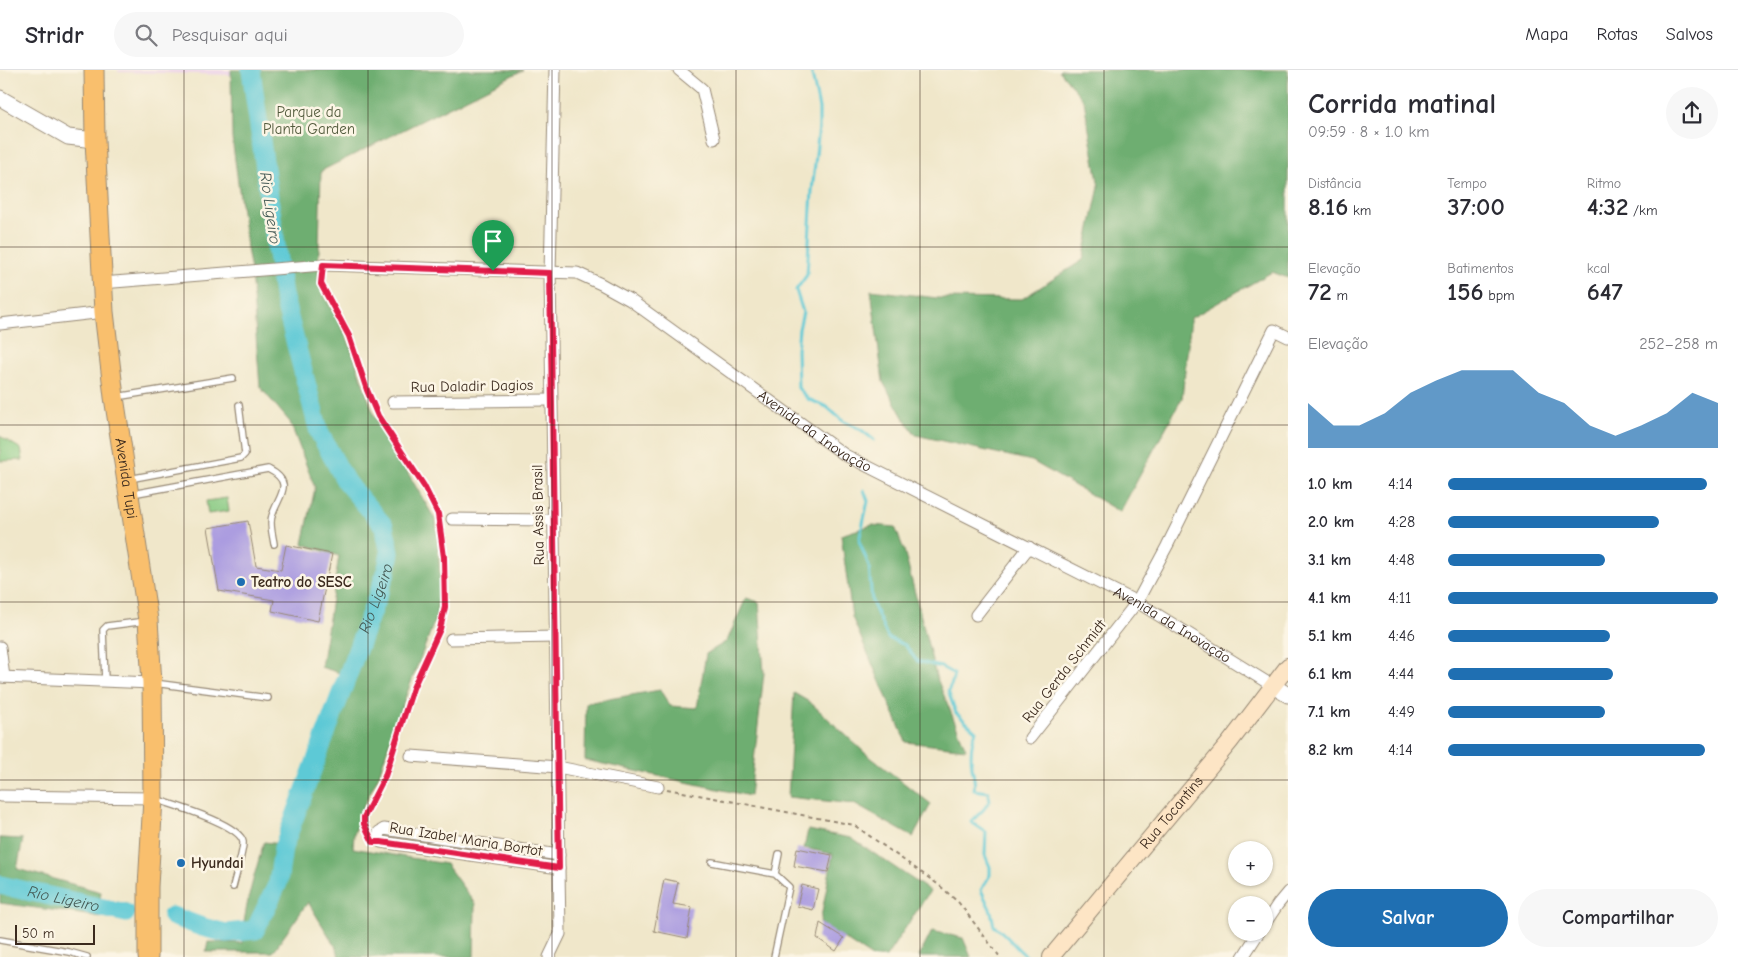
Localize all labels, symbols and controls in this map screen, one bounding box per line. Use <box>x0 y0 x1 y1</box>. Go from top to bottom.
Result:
search box <box>114 12 464 57</box>
text: Stridr <box>25 21 84 49</box>
icon: search <box>132 21 160 49</box>
text: Pesquisar aqui <box>172 24 288 46</box>
text: Mapa <box>1525 24 1569 45</box>
text: Rotas <box>1597 24 1638 45</box>
text: Salvos <box>1666 24 1713 45</box>
button: share <box>1666 87 1718 139</box>
text: Corrida matinal <box>1308 88 1496 120</box>
park label: Parque da Planta Garden <box>263 103 355 138</box>
text: 09:59 · 8 × 1.0 km <box>1308 123 1430 141</box>
water label: Rio Ligeiro <box>256 171 284 245</box>
text: Distância <box>1308 175 1362 192</box>
text: Tempo <box>1447 175 1487 192</box>
text: Ritmo <box>1587 175 1621 192</box>
text: 8.16 <box>1308 192 1348 221</box>
text: 37:00 <box>1447 192 1505 221</box>
text: 4:32 <box>1587 192 1628 221</box>
text: km <box>1348 202 1371 219</box>
text: /km <box>1628 202 1657 219</box>
pin <box>472 220 514 271</box>
icon: arrive <box>479 227 507 255</box>
text: Elevação <box>1308 260 1361 277</box>
text: Batimentos <box>1447 260 1513 277</box>
text: kcal <box>1587 260 1610 277</box>
text: 72 <box>1308 277 1332 306</box>
text: 156 <box>1447 277 1484 306</box>
text: 647 <box>1587 277 1623 306</box>
text: m <box>1332 287 1348 304</box>
text: bpm <box>1484 287 1515 304</box>
text: Elevação <box>1308 335 1368 353</box>
text: 252–258 m <box>1639 335 1718 353</box>
street label: Rua Daladir Dagios <box>411 376 533 396</box>
street label: Avenida da Inovação <box>754 386 875 476</box>
street label: Avenida Tupi <box>111 437 141 520</box>
street label: Rua Assis Brasil <box>528 464 548 566</box>
text: 1.0 km <box>1308 475 1353 493</box>
text: 4:14 <box>1388 475 1413 493</box>
text: 2.0 km <box>1308 513 1354 531</box>
text: 4:28 <box>1388 513 1415 531</box>
text: 3.1 km <box>1308 551 1351 569</box>
text: 4:48 <box>1388 551 1415 569</box>
water label: Rio Ligeiro <box>355 562 397 636</box>
place label: Teatro do SESC <box>251 573 352 591</box>
marker: Teatro do SESC <box>235 576 247 588</box>
street label: Avenida da Inovação <box>1110 583 1234 667</box>
text: 4.1 km <box>1308 589 1351 607</box>
text: 4:11 <box>1388 589 1411 607</box>
street label: Rua Gerda Schmidt <box>1018 615 1110 726</box>
text: 5.1 km <box>1308 627 1352 645</box>
text: 4:46 <box>1388 627 1415 645</box>
text: 6.1 km <box>1308 665 1352 683</box>
text: 4:44 <box>1388 665 1414 683</box>
text: 7.1 km <box>1308 703 1351 721</box>
text: 4:49 <box>1388 703 1415 721</box>
text: 8.2 km <box>1308 741 1353 759</box>
text: 4:14 <box>1388 741 1413 759</box>
street label: Rua Tocantins <box>1136 772 1207 853</box>
street label: Rua Izabel Maria Bortot <box>388 818 544 860</box>
map controls <box>1228 841 1273 941</box>
button: + <box>1228 841 1273 886</box>
place label: Hyundai <box>191 854 244 872</box>
marker: Hyundai <box>175 857 187 869</box>
water label: Rio Ligeiro <box>26 882 101 916</box>
button: Salvar <box>1308 889 1508 947</box>
button: Compartilhar <box>1518 889 1718 947</box>
button: − <box>1228 896 1273 941</box>
scale bar <box>15 922 95 945</box>
text: 50 m <box>22 925 54 942</box>

